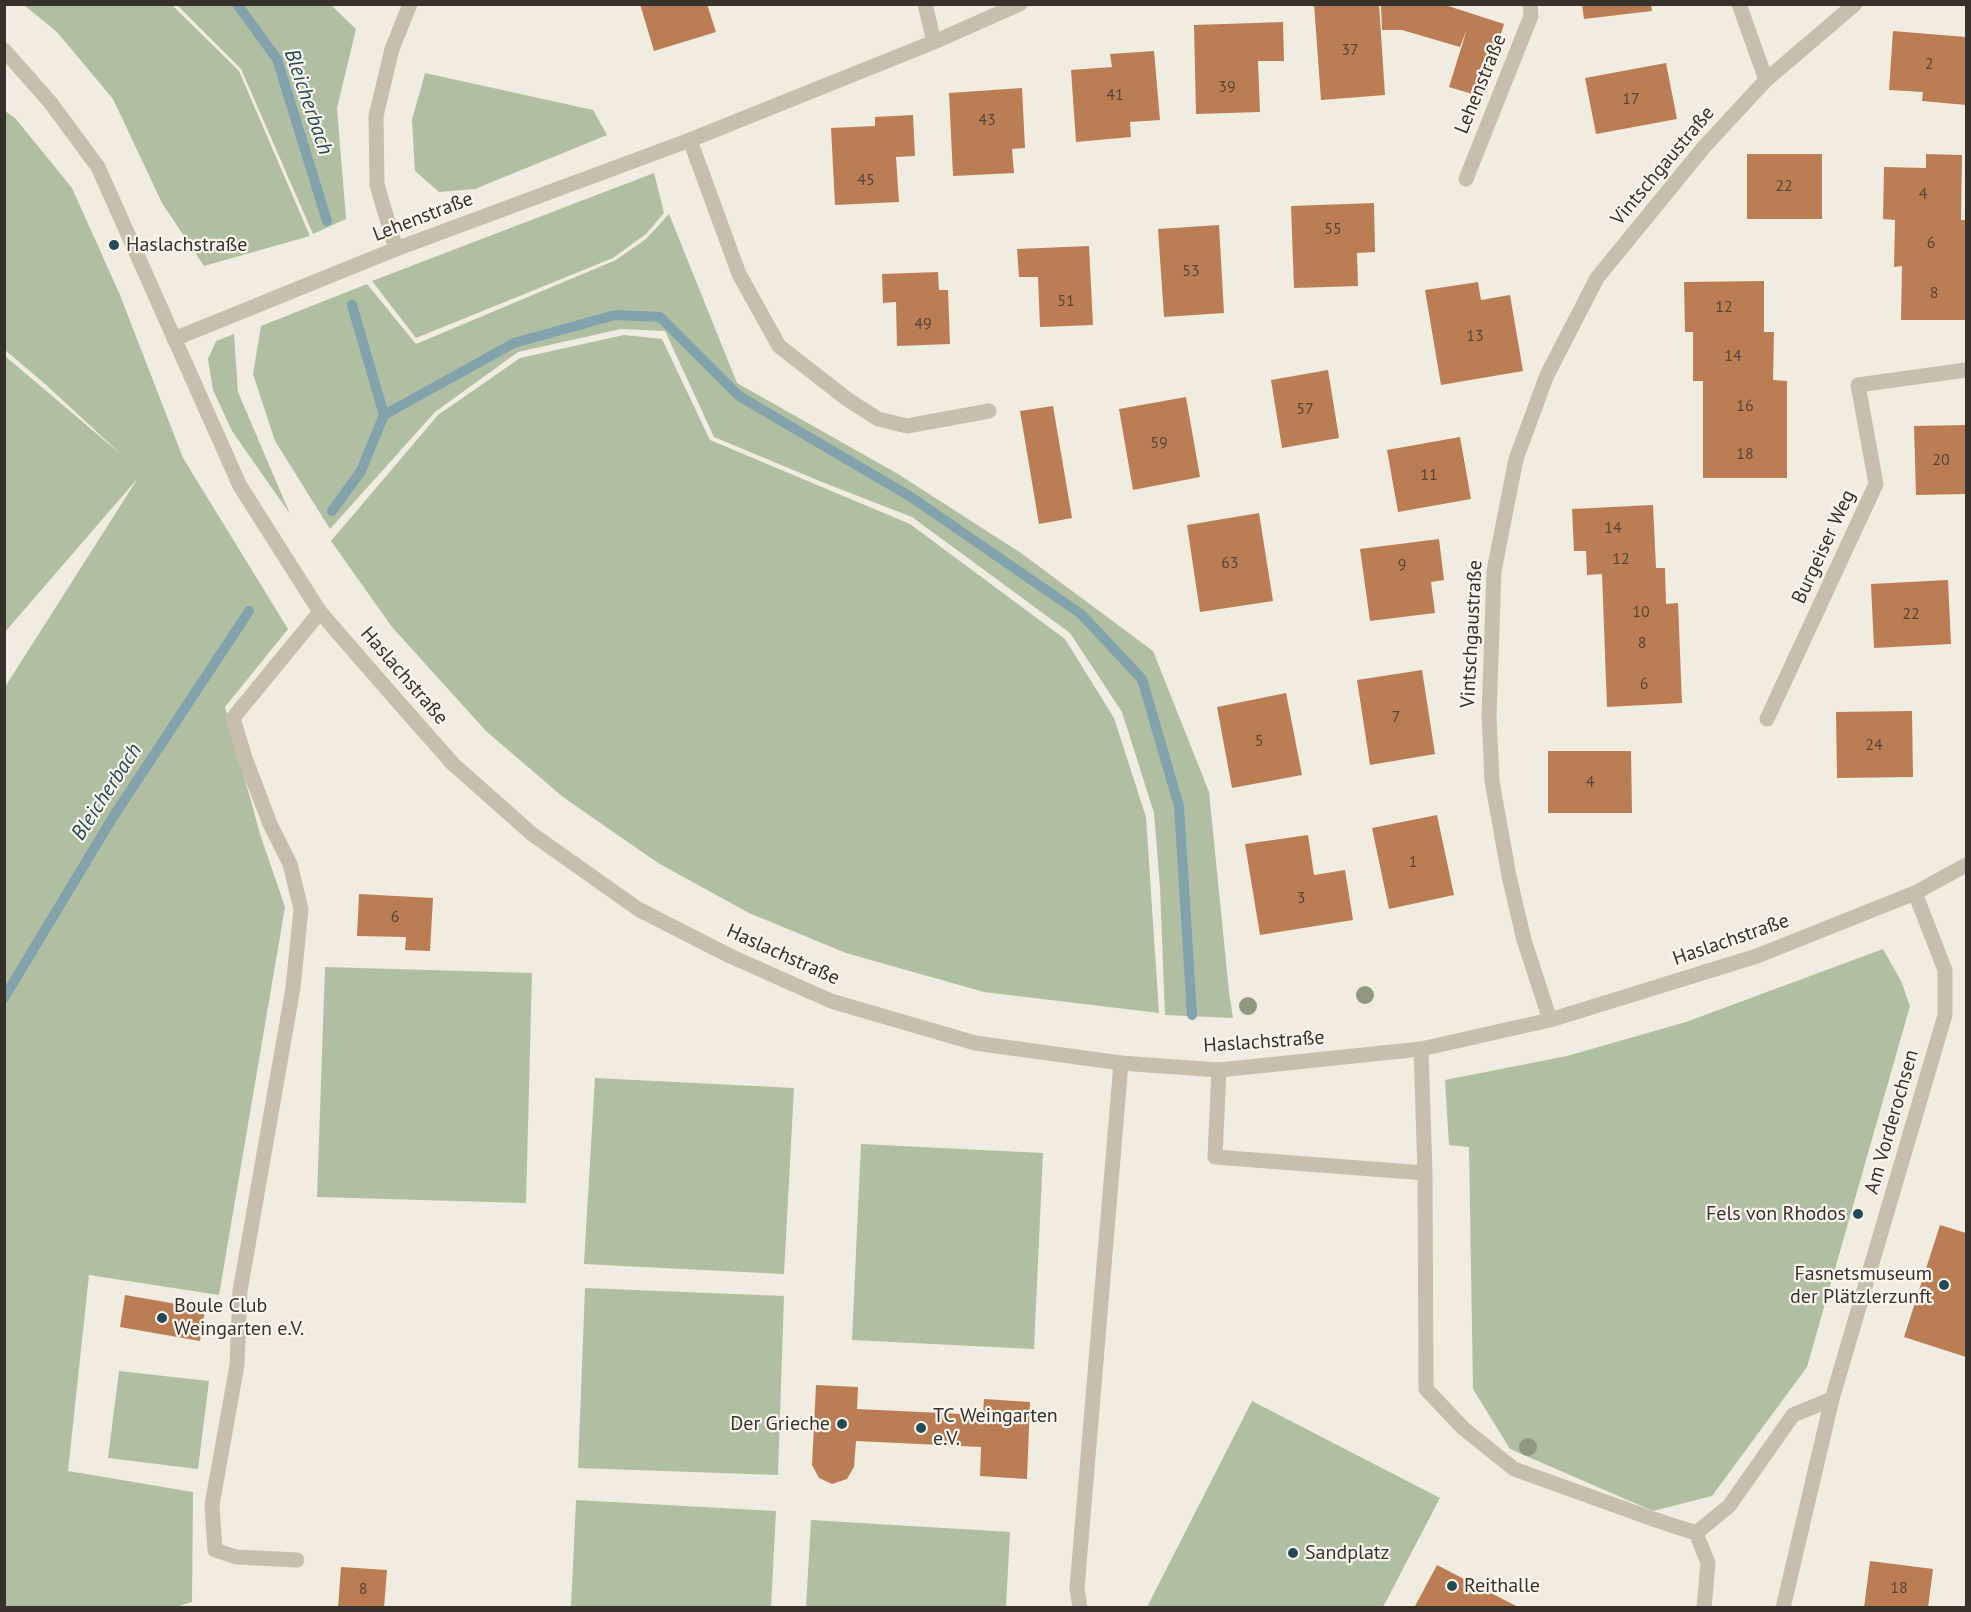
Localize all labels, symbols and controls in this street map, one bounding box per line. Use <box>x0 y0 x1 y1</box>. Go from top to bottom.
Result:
street label: Lehenstraße <box>1450 31 1512 137</box>
house number: 37 <box>1341 40 1359 60</box>
water label: Bleicherbach <box>278 46 338 158</box>
house number: 2 <box>1925 54 1933 74</box>
house number: 39 <box>1218 77 1236 97</box>
house number: 41 <box>1106 85 1124 105</box>
house number: 17 <box>1622 89 1640 109</box>
street label: Vintschgaustraße <box>1606 102 1720 230</box>
house number: 43 <box>978 110 996 130</box>
house number: 45 <box>857 170 875 190</box>
house number: 22 <box>1775 176 1793 196</box>
house number: 4 <box>1919 184 1927 204</box>
street label: Lehenstraße <box>370 187 476 247</box>
house number: 55 <box>1324 219 1342 239</box>
place label: Haslachstraße <box>126 233 247 257</box>
house number: 6 <box>1927 233 1935 253</box>
marker: Haslachstraße <box>107 238 121 252</box>
house number: 53 <box>1182 261 1200 281</box>
house number: 8 <box>1930 283 1938 303</box>
house number: 51 <box>1057 291 1075 311</box>
house number: 12 <box>1715 297 1733 317</box>
house number: 49 <box>914 314 932 334</box>
house number: 13 <box>1466 326 1484 346</box>
house number: 14 <box>1724 346 1742 366</box>
house number: 16 <box>1736 396 1754 416</box>
house number: 57 <box>1296 399 1314 419</box>
house number: 59 <box>1150 433 1168 453</box>
house number: 18 <box>1736 444 1754 464</box>
house number: 20 <box>1932 450 1950 470</box>
house number: 11 <box>1420 465 1438 485</box>
street label: Burgeiser Weg <box>1787 486 1861 608</box>
house number: 14 <box>1604 518 1622 538</box>
house number: 12 <box>1612 549 1630 569</box>
house number: 63 <box>1221 553 1239 573</box>
house number: 9 <box>1398 555 1406 575</box>
street label: Vintschgaustraße <box>1456 559 1488 709</box>
house number: 10 <box>1632 602 1650 622</box>
house number: 22 <box>1902 604 1920 624</box>
street label: Haslachstraße <box>355 622 453 730</box>
house number: 8 <box>1638 633 1646 653</box>
house number: 6 <box>1640 674 1648 694</box>
house number: 7 <box>1392 707 1400 727</box>
house number: 5 <box>1255 731 1263 751</box>
house number: 24 <box>1865 735 1883 755</box>
water label: Bleicherbach <box>66 739 148 845</box>
house number: 4 <box>1586 772 1594 792</box>
house number: 1 <box>1409 852 1417 872</box>
house number: 3 <box>1297 888 1305 908</box>
house number: 6 <box>391 907 399 927</box>
street label: Haslachstraße <box>1670 909 1792 971</box>
street label: Haslachstraße <box>723 919 843 991</box>
street label: Haslachstraße <box>1203 1026 1325 1058</box>
street label: Am Vorderochsen <box>1860 1047 1924 1197</box>
place label: Fels von Rhodos <box>1706 1202 1846 1226</box>
marker: Fels von Rhodos <box>1851 1207 1865 1221</box>
place label: Fasnetsmuseum der Plätzlerzunft <box>1790 1262 1932 1309</box>
marker: Fasnetsmuseum der Plätzlerzunft <box>1937 1278 1951 1292</box>
place label: Boule Club Weingarten e.V. <box>174 1294 304 1341</box>
marker: Boule Club Weingarten e.V. <box>155 1311 169 1325</box>
place label: TC Weingarten e.V. <box>933 1404 1058 1451</box>
place label: Der Grieche <box>730 1412 830 1436</box>
marker: Der Grieche <box>835 1417 849 1431</box>
marker: TC Weingarten e.V. <box>914 1421 928 1435</box>
place label: Sandplatz <box>1305 1541 1390 1565</box>
marker: Sandplatz <box>1286 1546 1300 1560</box>
place label: Reithalle <box>1464 1574 1540 1598</box>
house number: 18 <box>1890 1578 1908 1598</box>
house number: 8 <box>359 1579 367 1599</box>
marker: Reithalle <box>1445 1579 1459 1593</box>

